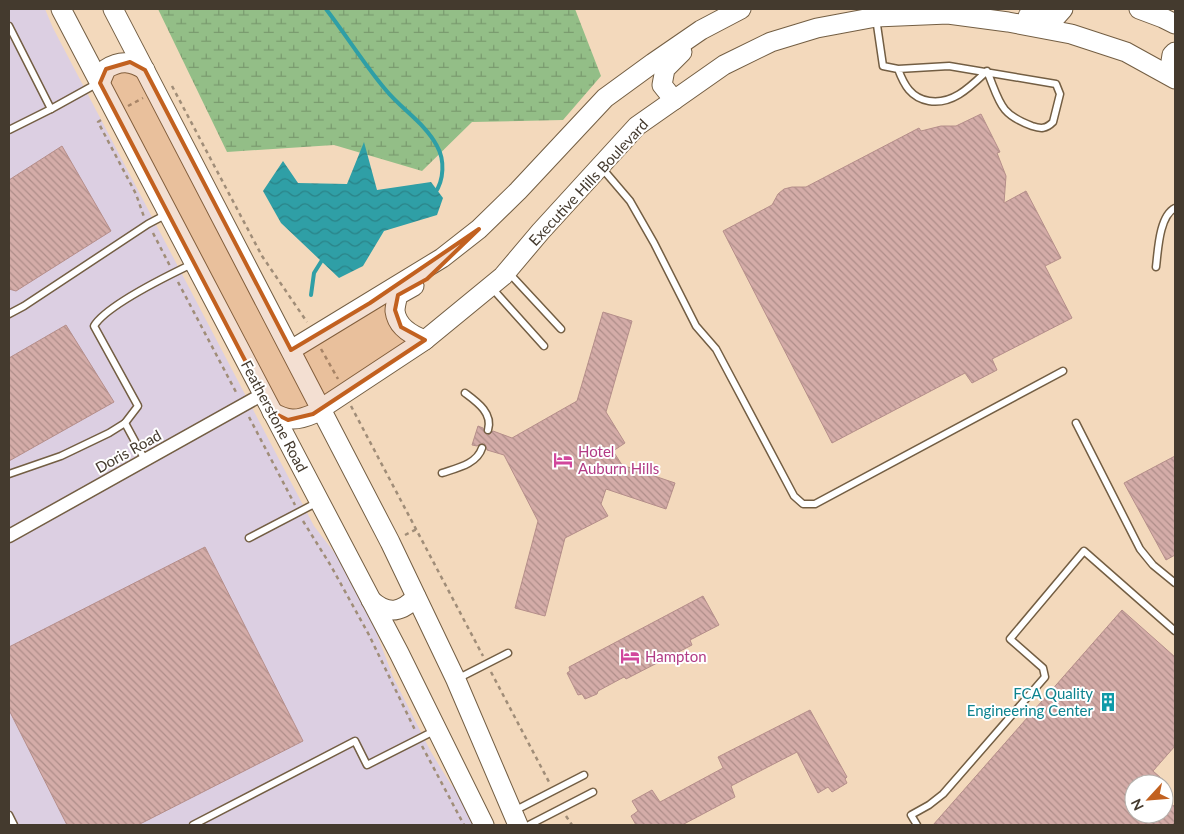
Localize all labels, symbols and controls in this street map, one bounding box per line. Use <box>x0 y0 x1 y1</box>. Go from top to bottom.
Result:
street label: Executive Hills Boulevard <box>525 115 651 249</box>
street label: Featherstone Road <box>238 357 312 475</box>
street label: Doris Road <box>92 426 164 476</box>
place label: Hotel Auburn Hills <box>578 442 659 477</box>
hotel icon: Hotel Auburn Hills <box>552 449 574 471</box>
hotel icon: Hampton <box>619 645 641 667</box>
place label: Hampton <box>645 647 707 665</box>
place label: FCA Quality Engineering Center <box>967 684 1094 719</box>
building icon: FCA Quality Engineering Center <box>1097 691 1119 713</box>
north arrow <box>1124 774 1174 824</box>
text: N <box>1127 796 1147 813</box>

